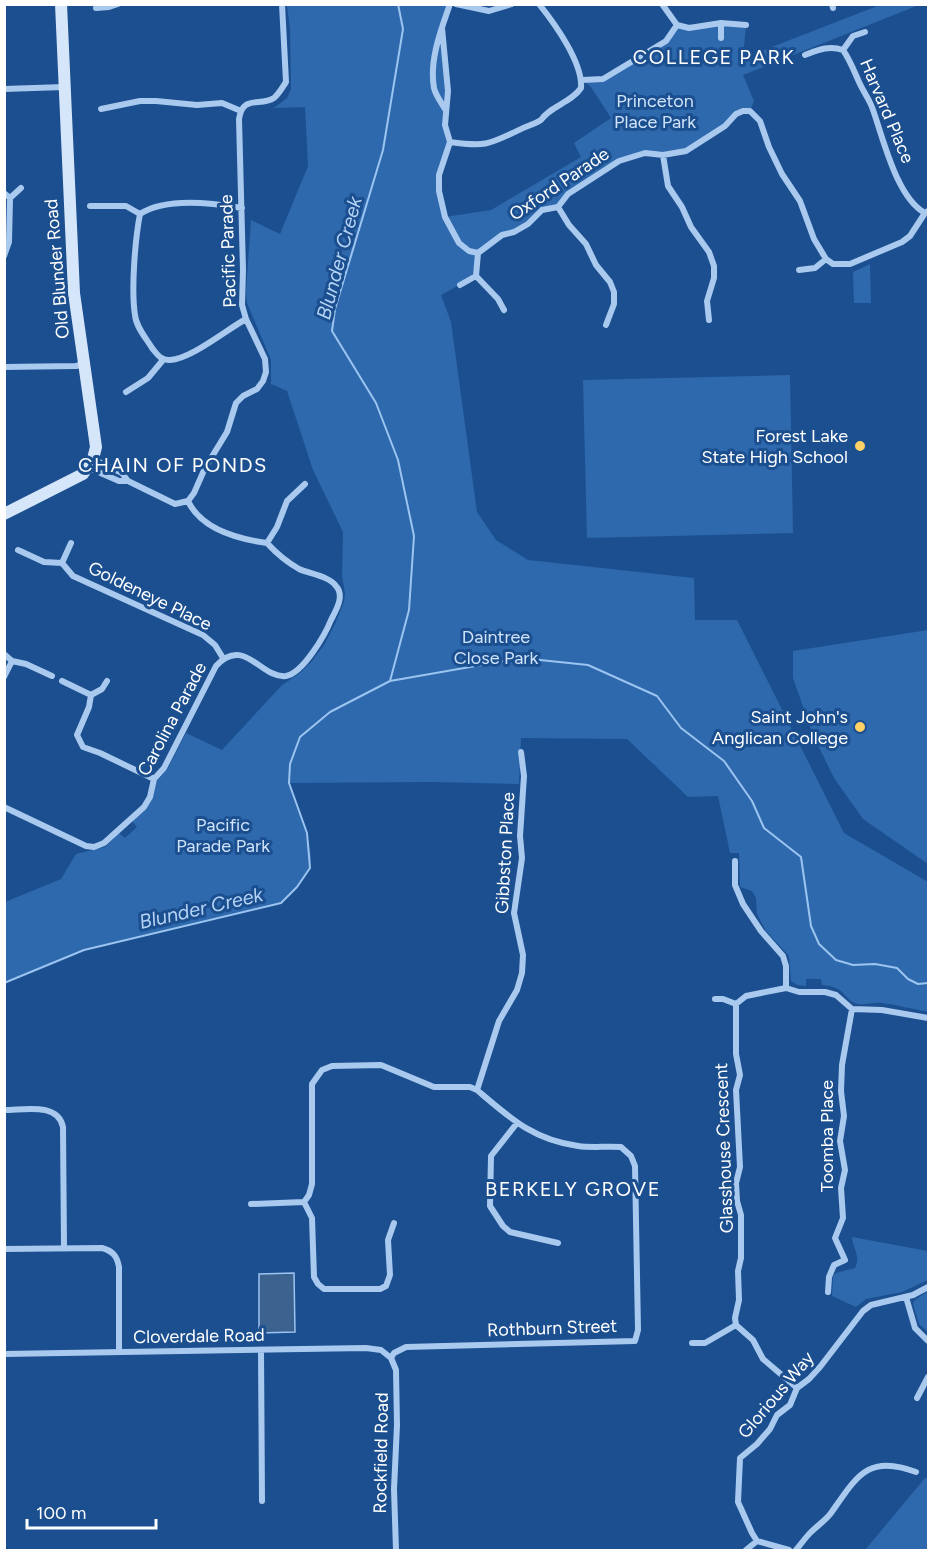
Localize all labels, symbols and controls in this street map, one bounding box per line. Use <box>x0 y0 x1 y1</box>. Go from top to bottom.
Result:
district label: COLLEGE PARK <box>633 45 795 69</box>
street label: Harvard Place <box>855 55 919 167</box>
park label: Princeton Place Park <box>614 90 696 133</box>
street label: Oxford Parade <box>505 142 613 225</box>
water label: Blunder Creek <box>311 193 367 322</box>
street label: Pacific Parade <box>215 194 241 308</box>
street label: Old Blunder Road <box>40 198 74 340</box>
place label: Forest Lake State High School <box>702 425 848 468</box>
marker: Forest Lake State High School <box>853 439 867 453</box>
district label: CHAIN OF PONDS <box>78 453 268 477</box>
street label: Goldeneye Place <box>85 557 216 635</box>
park label: Daintree Close Park <box>454 626 538 669</box>
street label: Carolina Parade <box>133 658 211 780</box>
place label: Saint John's Anglican College <box>712 706 848 749</box>
marker: Saint John's Anglican College <box>853 720 867 734</box>
street label: Gibbston Place <box>491 791 519 915</box>
park label: Pacific Parade Park <box>176 814 270 857</box>
water label: Blunder Creek <box>137 882 266 934</box>
street label: Glasshouse Crescent <box>710 1062 738 1234</box>
street label: Toomba Place <box>816 1080 838 1192</box>
district label: BERKELY GROVE <box>485 1177 661 1201</box>
street label: Rothburn Street <box>487 1315 618 1341</box>
street label: Cloverdale Road <box>133 1324 265 1348</box>
street label: Glorious Way <box>733 1347 819 1443</box>
street label: Rockfield Road <box>369 1392 393 1514</box>
scale bar <box>27 1492 156 1530</box>
text: 100 m <box>36 1502 86 1524</box>

